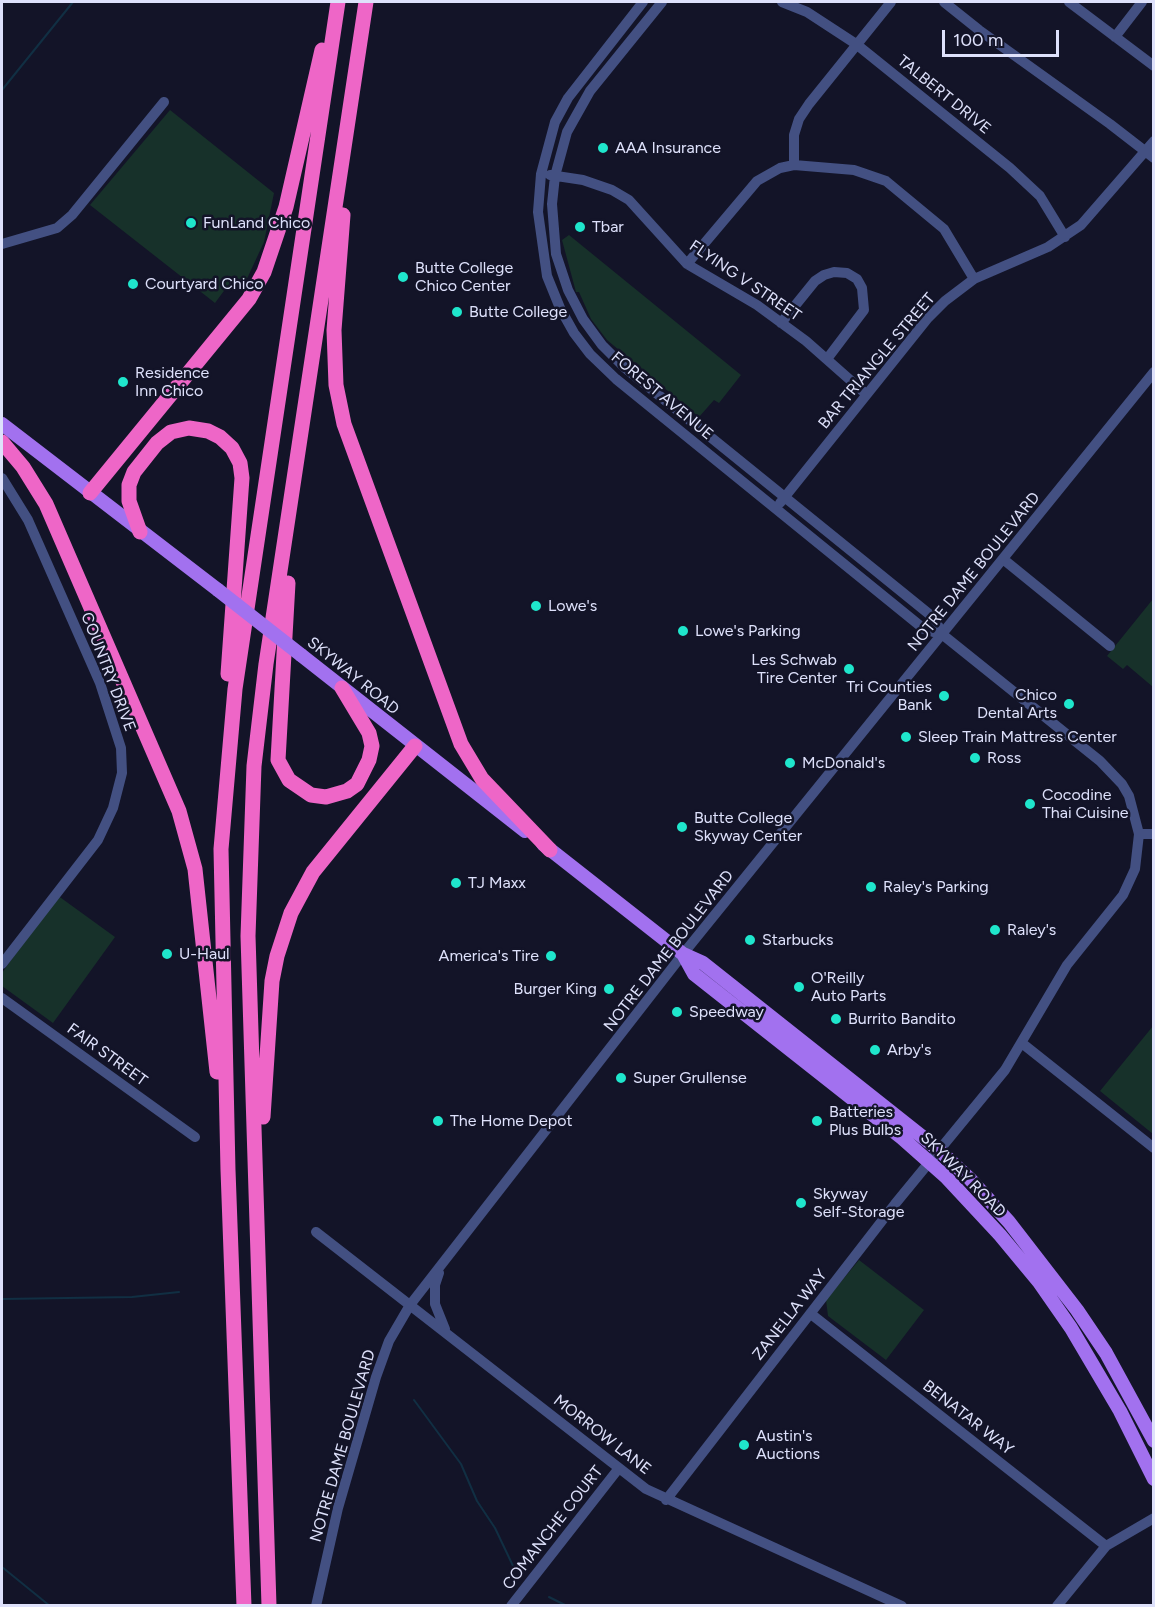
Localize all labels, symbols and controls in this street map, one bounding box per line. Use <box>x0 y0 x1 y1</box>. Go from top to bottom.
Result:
scale bar <box>945 18 1062 56</box>
text: 100 m <box>953 29 1003 51</box>
street label: TALBERT DRIVE <box>893 51 995 139</box>
place label: AAA Insurance <box>615 138 721 158</box>
marker: AAA Insurance <box>596 141 610 155</box>
place label: FunLand Chico <box>203 213 310 233</box>
marker: FunLand Chico <box>184 216 198 230</box>
place label: Tbar <box>592 217 624 237</box>
marker: Tbar <box>573 220 587 234</box>
street label: FLYING V STREET <box>685 236 805 326</box>
place label: Butte College Chico Center <box>415 258 513 296</box>
marker: Butte College Chico Center <box>396 270 410 284</box>
place label: Courtyard Chico <box>145 274 263 294</box>
marker: Courtyard Chico <box>126 277 140 291</box>
street label: BAR TRIANGLE STREET <box>815 289 939 433</box>
place label: Butte College <box>469 302 567 322</box>
marker: Butte College <box>450 305 464 319</box>
street label: FOREST AVENUE <box>607 348 717 444</box>
place label: Residence Inn Chico <box>135 363 209 401</box>
marker: Residence Inn Chico <box>116 375 130 389</box>
street label: NOTRE DAME BOULEVARD <box>904 489 1044 655</box>
place label: Lowe's <box>548 596 597 616</box>
marker: Lowe's <box>529 599 543 613</box>
street label: COUNTRY DRIVE <box>76 610 140 734</box>
place label: Lowe's Parking <box>695 621 801 641</box>
marker: Lowe's Parking <box>676 624 690 638</box>
street label: SKYWAY ROAD <box>303 633 403 719</box>
place label: Les Schwab Tire Center <box>751 650 837 688</box>
marker: Les Schwab Tire Center <box>842 662 856 676</box>
place label: Tri Counties Bank <box>846 677 932 715</box>
place label: Chico Dental Arts <box>977 685 1057 723</box>
marker: Tri Counties Bank <box>937 689 951 703</box>
marker: Chico Dental Arts <box>1062 697 1076 711</box>
place label: Sleep Train Mattress Center <box>918 727 1117 747</box>
marker: Sleep Train Mattress Center <box>899 730 913 744</box>
place label: Ross <box>987 748 1021 768</box>
marker: Ross <box>968 751 982 765</box>
place label: McDonald's <box>802 753 885 773</box>
marker: McDonald's <box>783 756 797 770</box>
place label: Cocodine Thai Cuisine <box>1042 785 1129 823</box>
marker: Cocodine Thai Cuisine <box>1023 797 1037 811</box>
place label: Butte College Skyway Center <box>694 808 802 846</box>
marker: Butte College Skyway Center <box>675 820 689 834</box>
street label: NOTRE DAME BOULEVARD <box>600 867 738 1035</box>
place label: TJ Maxx <box>468 873 526 893</box>
marker: TJ Maxx <box>449 876 463 890</box>
place label: Raley's Parking <box>883 877 989 897</box>
marker: Raley's Parking <box>864 880 878 894</box>
place label: Raley's <box>1007 920 1056 940</box>
marker: Raley's <box>988 923 1002 937</box>
place label: Starbucks <box>762 930 834 950</box>
marker: Starbucks <box>743 933 757 947</box>
place label: U-Haul <box>179 944 230 964</box>
place label: America's Tire <box>439 946 539 966</box>
marker: U-Haul <box>160 947 174 961</box>
marker: America's Tire <box>544 949 558 963</box>
place label: O'Reilly Auto Parts <box>811 968 886 1006</box>
place label: Burger King <box>514 979 597 999</box>
marker: O'Reilly Auto Parts <box>792 980 806 994</box>
marker: Burger King <box>602 982 616 996</box>
place label: Speedway <box>689 1002 764 1022</box>
marker: Speedway <box>670 1005 684 1019</box>
place label: Burrito Bandito <box>848 1009 956 1029</box>
marker: Burrito Bandito <box>829 1012 843 1026</box>
street label: FAIR STREET <box>63 1020 151 1090</box>
place label: Arby's <box>887 1040 931 1060</box>
marker: Arby's <box>868 1043 882 1057</box>
place label: Super Grullense <box>633 1068 747 1088</box>
marker: Super Grullense <box>614 1071 628 1085</box>
place label: Batteries Plus Bulbs <box>829 1102 901 1140</box>
place label: The Home Depot <box>450 1111 573 1131</box>
marker: The Home Depot <box>431 1114 445 1128</box>
marker: Batteries Plus Bulbs <box>810 1114 824 1128</box>
street label: SKYWAY ROAD <box>916 1128 1010 1222</box>
place label: Skyway Self-Storage <box>813 1184 904 1222</box>
marker: Skyway Self-Storage <box>794 1196 808 1210</box>
street label: ZANELLA WAY <box>749 1266 831 1364</box>
street label: NOTRE DAME BOULEVARD <box>306 1348 380 1544</box>
street label: BENATAR WAY <box>919 1377 1017 1459</box>
street label: MORROW LANE <box>549 1391 655 1479</box>
place label: Austin's Auctions <box>756 1426 820 1464</box>
marker: Austin's Auctions <box>737 1438 751 1452</box>
street label: COMANCHE COURT <box>499 1462 607 1594</box>

